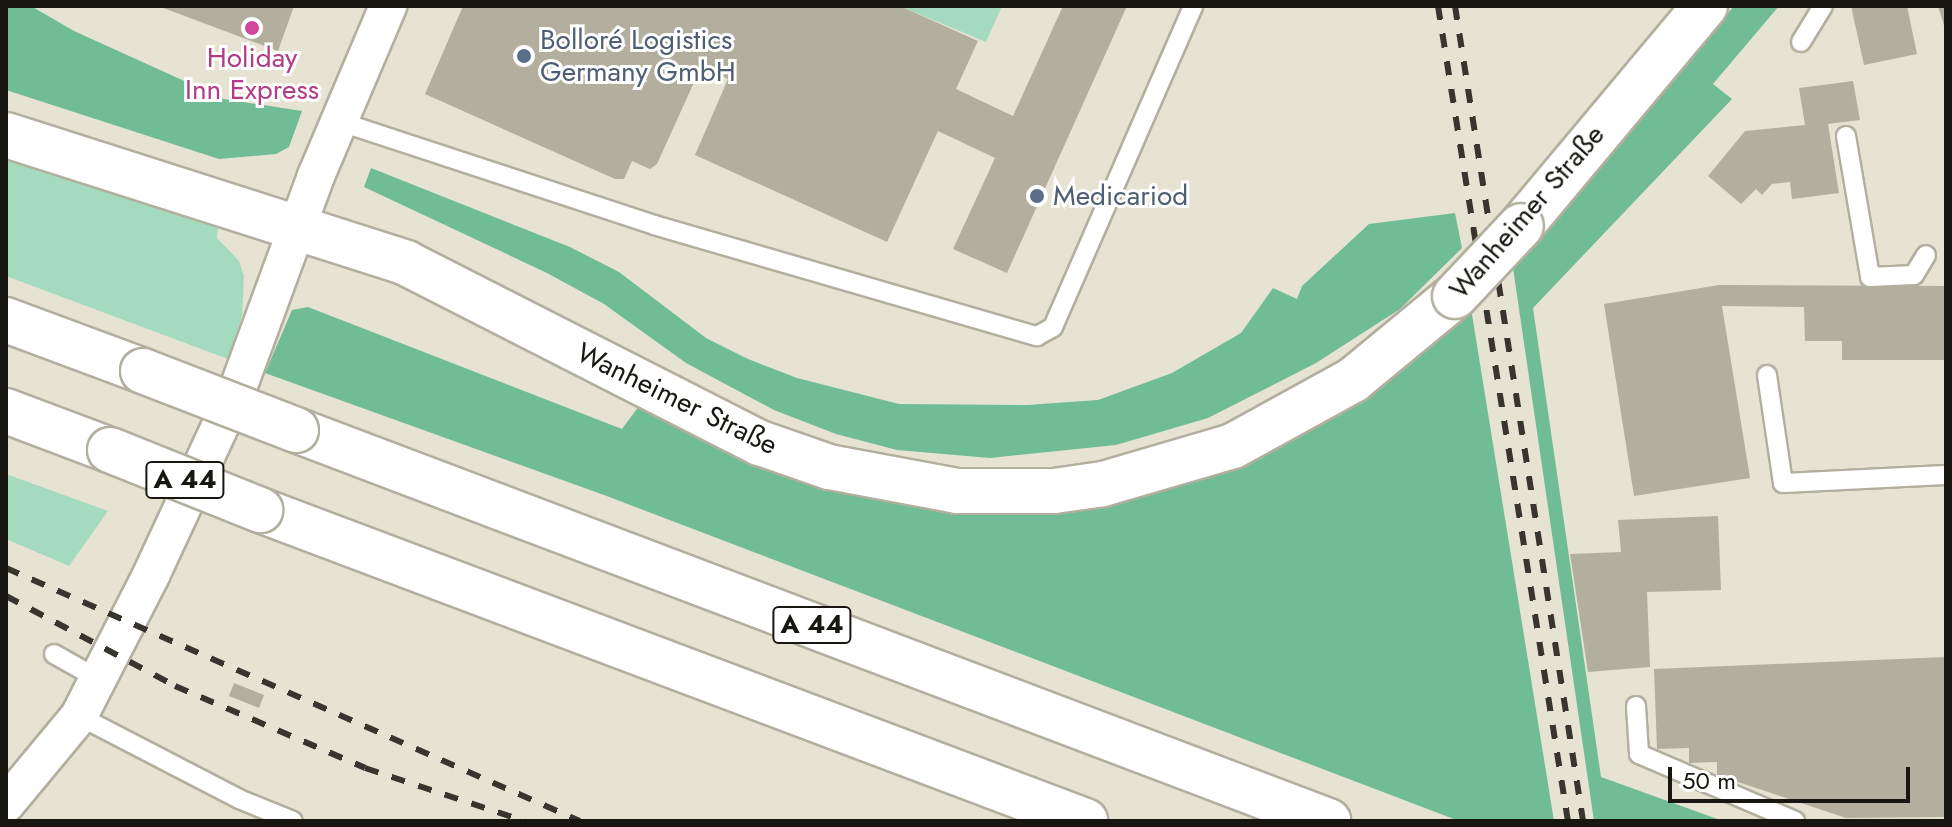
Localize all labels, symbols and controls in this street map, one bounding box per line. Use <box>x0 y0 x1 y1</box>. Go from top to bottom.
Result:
marker: Holiday Inn Express <box>243 19 261 37</box>
place label: Bolloré Logistics Germany GmbH <box>540 23 736 89</box>
place label: Holiday Inn Express <box>185 41 319 107</box>
marker: Bolloré Logistics Germany GmbH <box>515 47 533 65</box>
street label: Wanheimer Straße <box>1442 118 1612 306</box>
place label: Medicariod <box>1053 179 1188 213</box>
marker: Medicariod <box>1028 187 1046 205</box>
street label: Wanheimer Straße <box>571 336 783 462</box>
road number: A 44 <box>145 458 225 502</box>
road number: A 44 <box>772 603 852 647</box>
scale bar <box>1672 751 1914 801</box>
text: 50 m <box>1682 763 1736 798</box>

